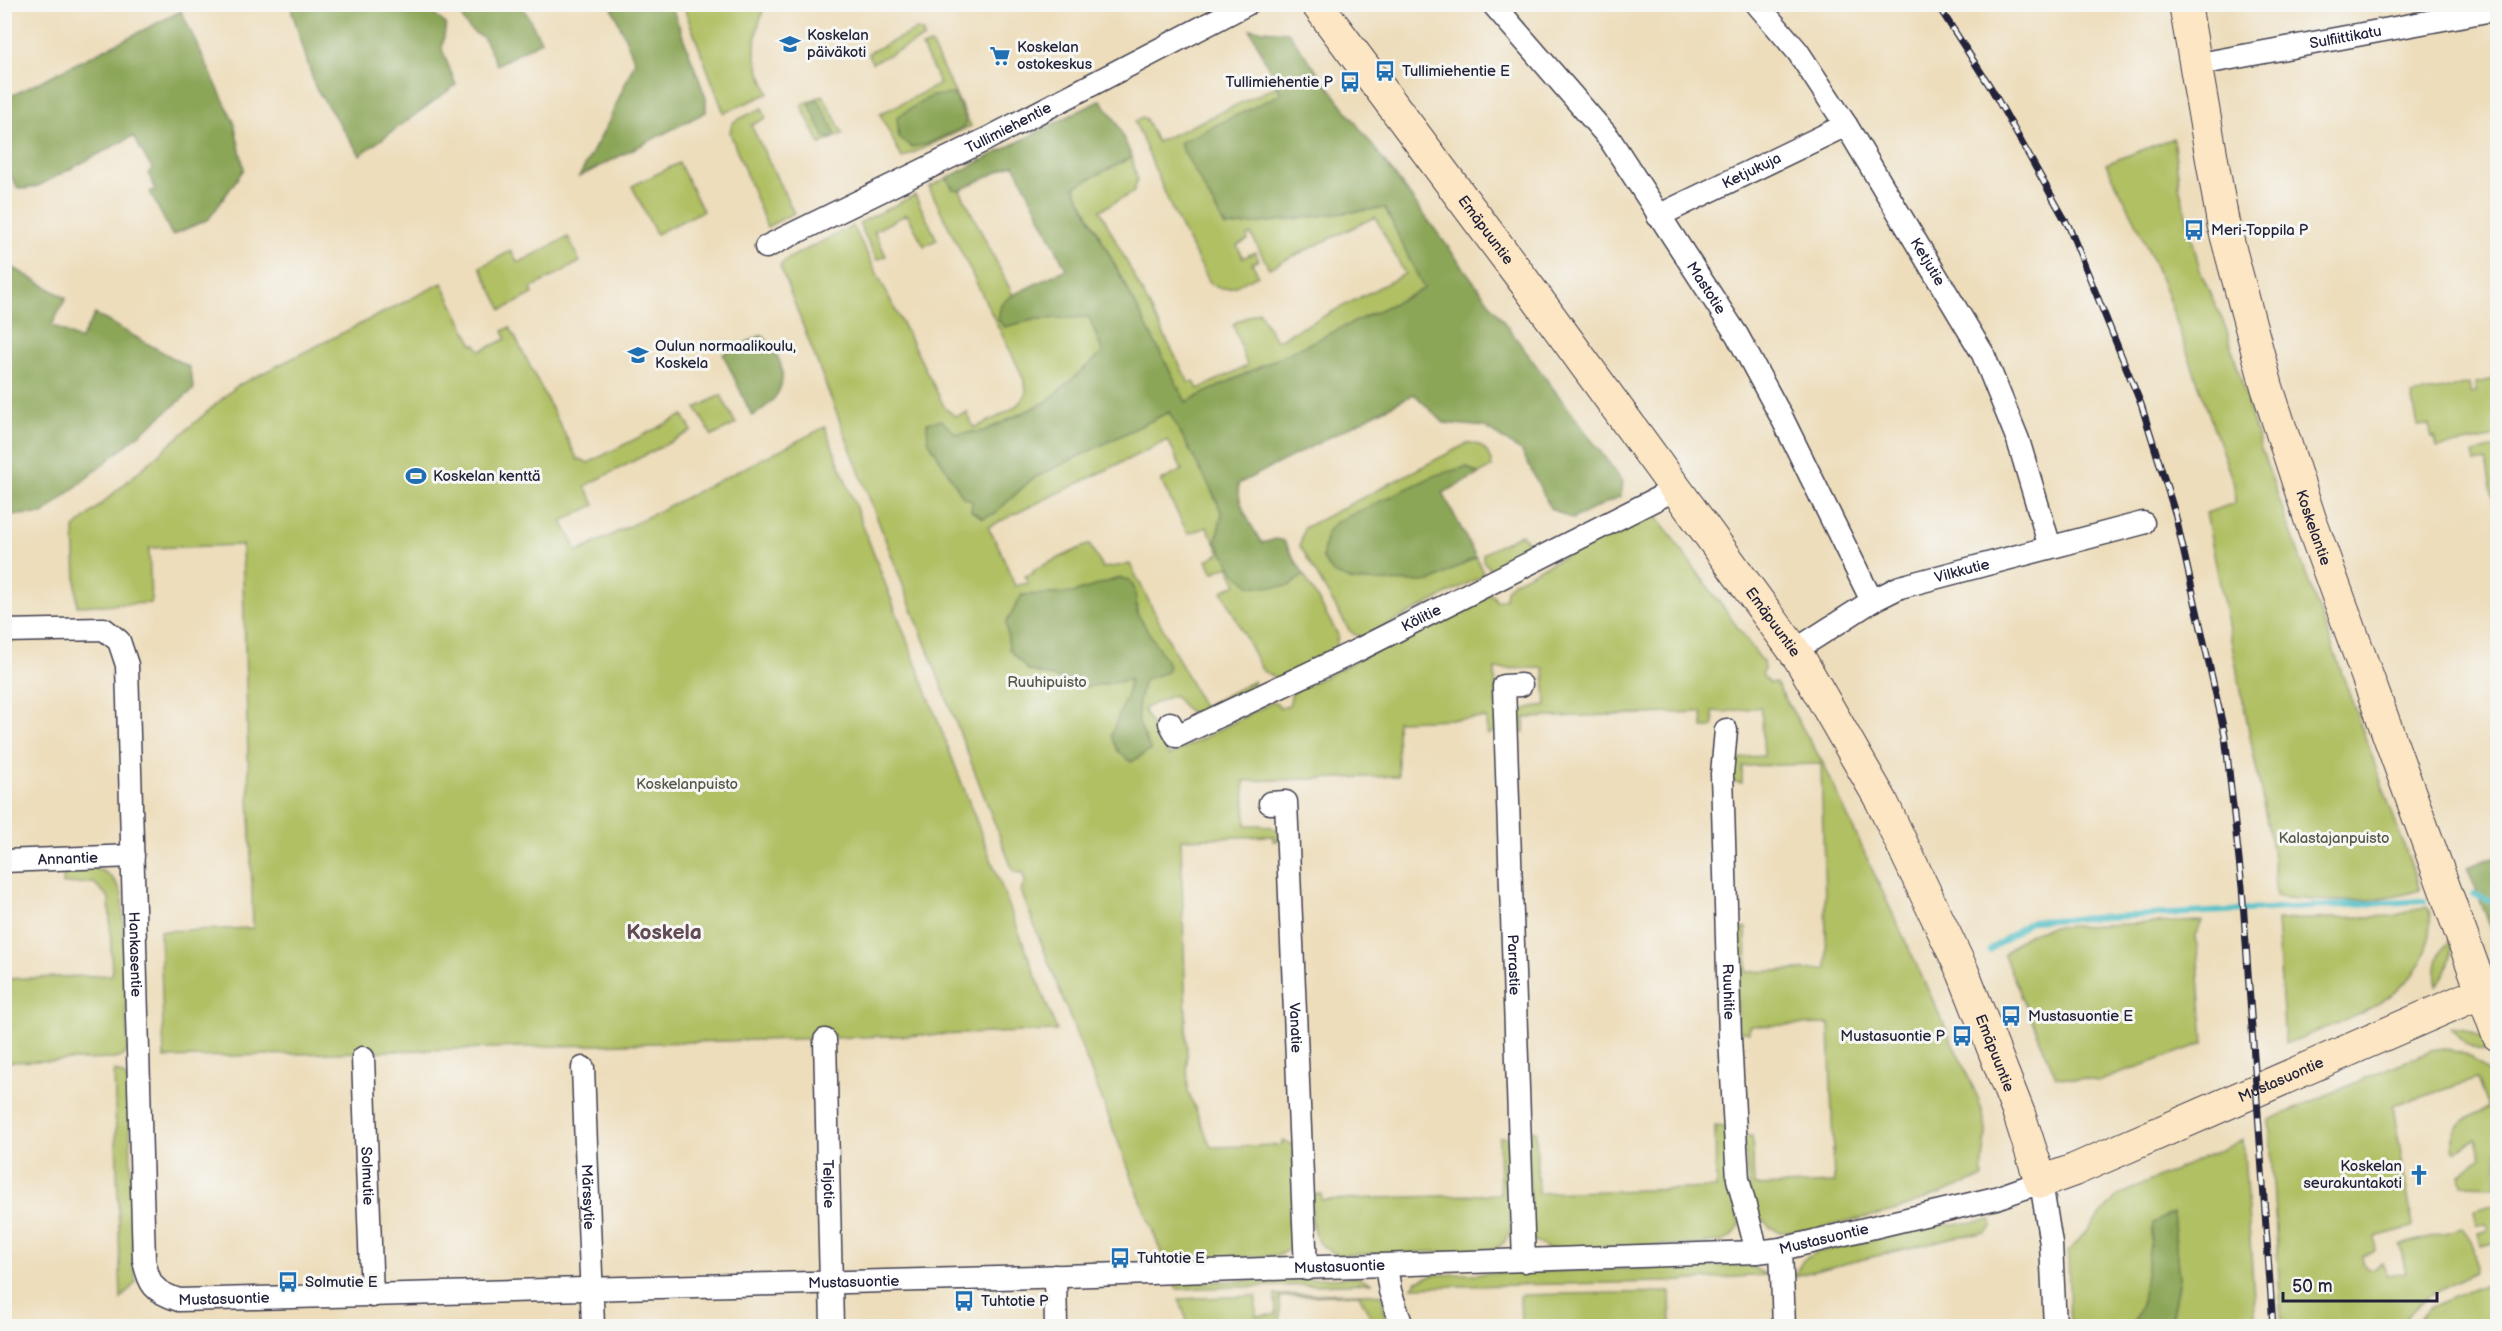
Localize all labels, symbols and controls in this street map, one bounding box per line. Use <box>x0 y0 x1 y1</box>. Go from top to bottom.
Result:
street label: Sulfiittikatu <box>2308 22 2383 54</box>
place label: Koskelan päiväkoti <box>807 26 869 62</box>
school or university icon: Koskelan päiväkoti <box>778 32 802 56</box>
place label: Koskelan ostokeskus <box>1017 38 1093 74</box>
supermarket icon: Koskelan ostokeskus <box>988 44 1012 68</box>
bus stop icon: Tullimiehentie E <box>1373 59 1397 83</box>
place label: Tullimiehentie E <box>1402 62 1510 81</box>
bus stop icon: Tullimiehentie P <box>1338 70 1362 94</box>
place label: Tullimiehentie P <box>1226 73 1334 92</box>
street label: Tullimiehentie <box>962 98 1055 158</box>
street label: Ketjukuja <box>1719 149 1784 193</box>
street label: Emäpuuntie <box>1453 192 1518 269</box>
bus stop icon: Meri-Toppila P <box>2182 218 2206 242</box>
place label: Meri-Toppila P <box>2211 221 2309 240</box>
street label: Ketjutie <box>1906 235 1949 290</box>
street label: Mastotie <box>1682 259 1730 318</box>
place label: Oulun normaalikoulu, Koskela <box>655 337 796 373</box>
school or university icon: Oulun normaalikoulu, Koskela <box>626 343 650 367</box>
sports icon: Koskelan kenttä <box>404 464 428 488</box>
place label: Koskelan kenttä <box>433 467 540 486</box>
street label: Koskelantie <box>2291 487 2335 568</box>
street label: Vilkkutie <box>1932 555 1992 588</box>
street label: Emäpuuntie <box>1741 584 1804 661</box>
street label: Kölitie <box>1398 600 1444 636</box>
park label: Ruuhipuisto <box>1007 673 1087 692</box>
park label: Koskelanpuisto <box>636 775 738 794</box>
park label: Kalastajanpuisto <box>2279 829 2389 848</box>
street label: Annantie <box>38 848 98 870</box>
street label: Hankasentie <box>124 911 145 997</box>
district label: Koskela <box>626 920 702 945</box>
street label: Parrastie <box>1503 934 1524 996</box>
street label: Ruuhitie <box>1718 963 1738 1020</box>
street label: Vanatie <box>1285 1002 1306 1054</box>
bus stop icon: Mustasuontie E <box>1999 1004 2023 1028</box>
place label: Mustasuontie E <box>2028 1007 2133 1026</box>
street label: Emäpuuntie <box>1971 1012 2018 1095</box>
bus stop icon: Mustasuontie P <box>1950 1024 1974 1048</box>
place label: Mustasuontie P <box>1840 1027 1946 1046</box>
street label: Mustasuontie <box>2236 1053 2327 1107</box>
street label: Solmutie <box>356 1146 378 1206</box>
place label: Koskelan seurakuntakoti <box>2303 1157 2402 1193</box>
street label: Teljotie <box>818 1159 838 1209</box>
church icon: Koskelan seurakuntakoti <box>2407 1163 2431 1187</box>
street label: Märssytie <box>577 1164 598 1230</box>
street label: Mustasuontie <box>1777 1220 1871 1259</box>
bus stop icon: Tuhtotie E <box>1108 1246 1132 1270</box>
place label: Tuhtotie E <box>1137 1249 1205 1268</box>
street label: Mustasuontie <box>1294 1256 1385 1278</box>
scale bar <box>2283 1265 2438 1303</box>
bus stop icon: Solmutie E <box>276 1270 300 1294</box>
street label: Mustasuontie <box>808 1272 900 1293</box>
place label: Solmutie E <box>305 1273 378 1292</box>
text: 50 m <box>2292 1276 2333 1297</box>
street label: Mustasuontie <box>178 1289 270 1310</box>
bus stop icon: Tuhtotie P <box>952 1289 976 1313</box>
place label: Tuhtotie P <box>981 1292 1049 1311</box>

